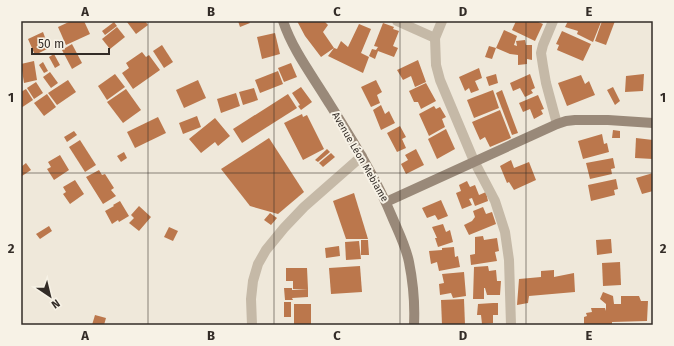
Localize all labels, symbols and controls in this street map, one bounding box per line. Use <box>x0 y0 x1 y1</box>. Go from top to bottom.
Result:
text: A <box>80 4 89 19</box>
text: B <box>207 4 215 19</box>
text: C <box>333 4 341 19</box>
text: D <box>459 4 468 19</box>
text: E <box>586 4 593 19</box>
scale bar <box>32 30 109 56</box>
text: 50 m <box>38 37 64 51</box>
text: 1 <box>8 90 14 105</box>
text: 1 <box>660 90 666 105</box>
street label: Avenue Léon Mebiame <box>329 110 391 204</box>
text: 2 <box>8 241 15 256</box>
text: 2 <box>660 241 667 256</box>
north arrow <box>30 276 70 316</box>
text: N <box>49 296 62 311</box>
text: A <box>80 328 89 343</box>
text: B <box>207 328 215 343</box>
text: C <box>333 328 341 343</box>
text: D <box>459 328 468 343</box>
text: E <box>586 328 593 343</box>

